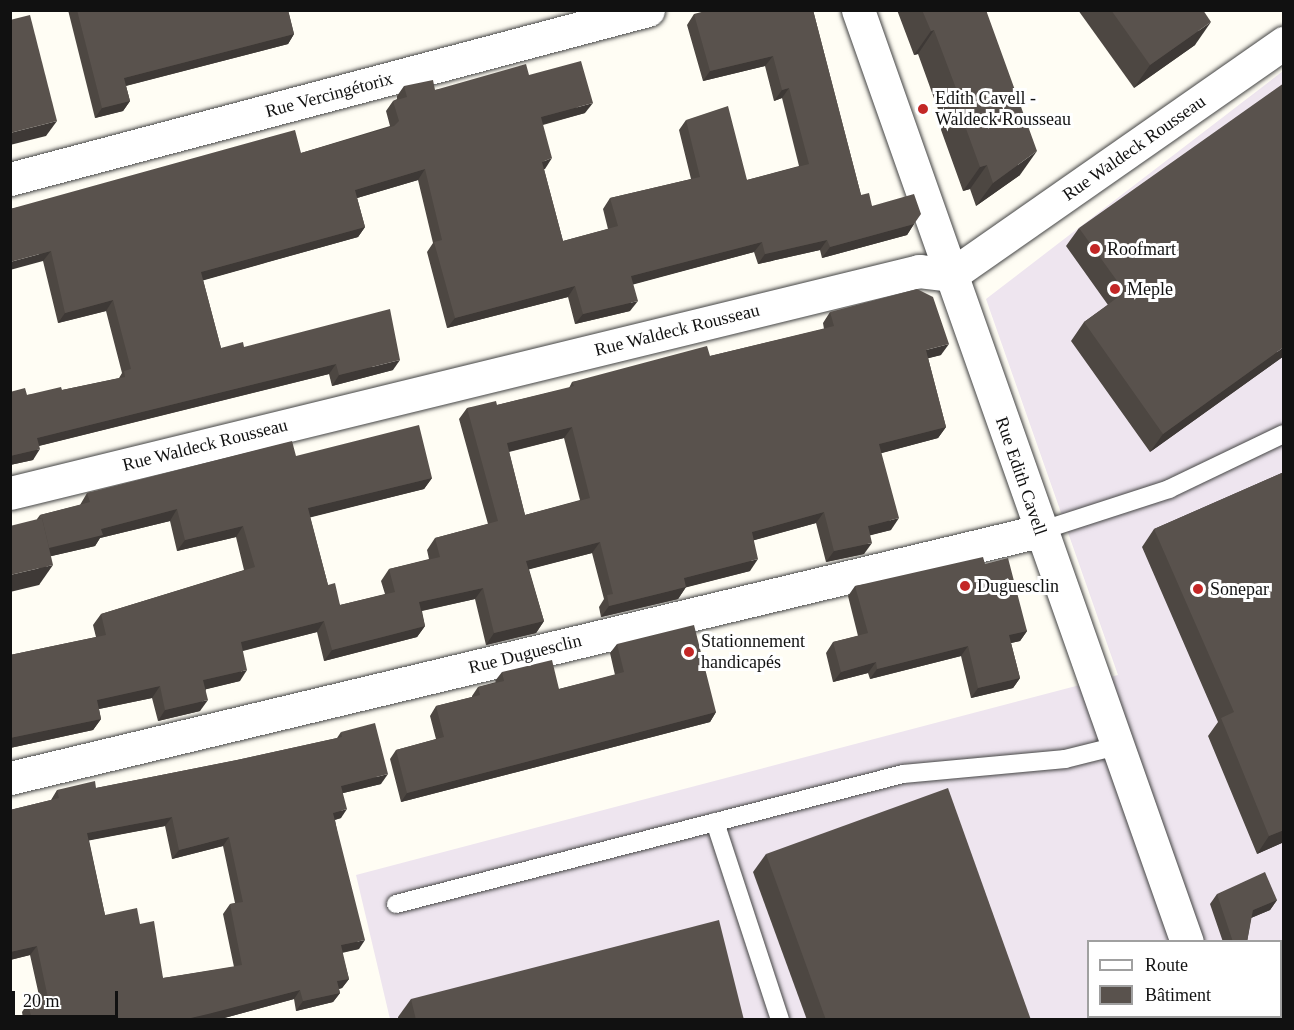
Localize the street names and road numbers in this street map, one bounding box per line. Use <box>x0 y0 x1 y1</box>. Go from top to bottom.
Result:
street label: Rue Vercingétorix <box>263 68 395 122</box>
street label: Rue Waldeck Rousseau <box>1058 91 1210 205</box>
street label: Rue Waldeck Rousseau <box>592 299 762 361</box>
street label: Rue Waldeck Rousseau <box>120 414 290 476</box>
street label: Rue Edith Cavell <box>991 414 1051 538</box>
street label: Rue Duguesclin <box>466 630 584 678</box>

